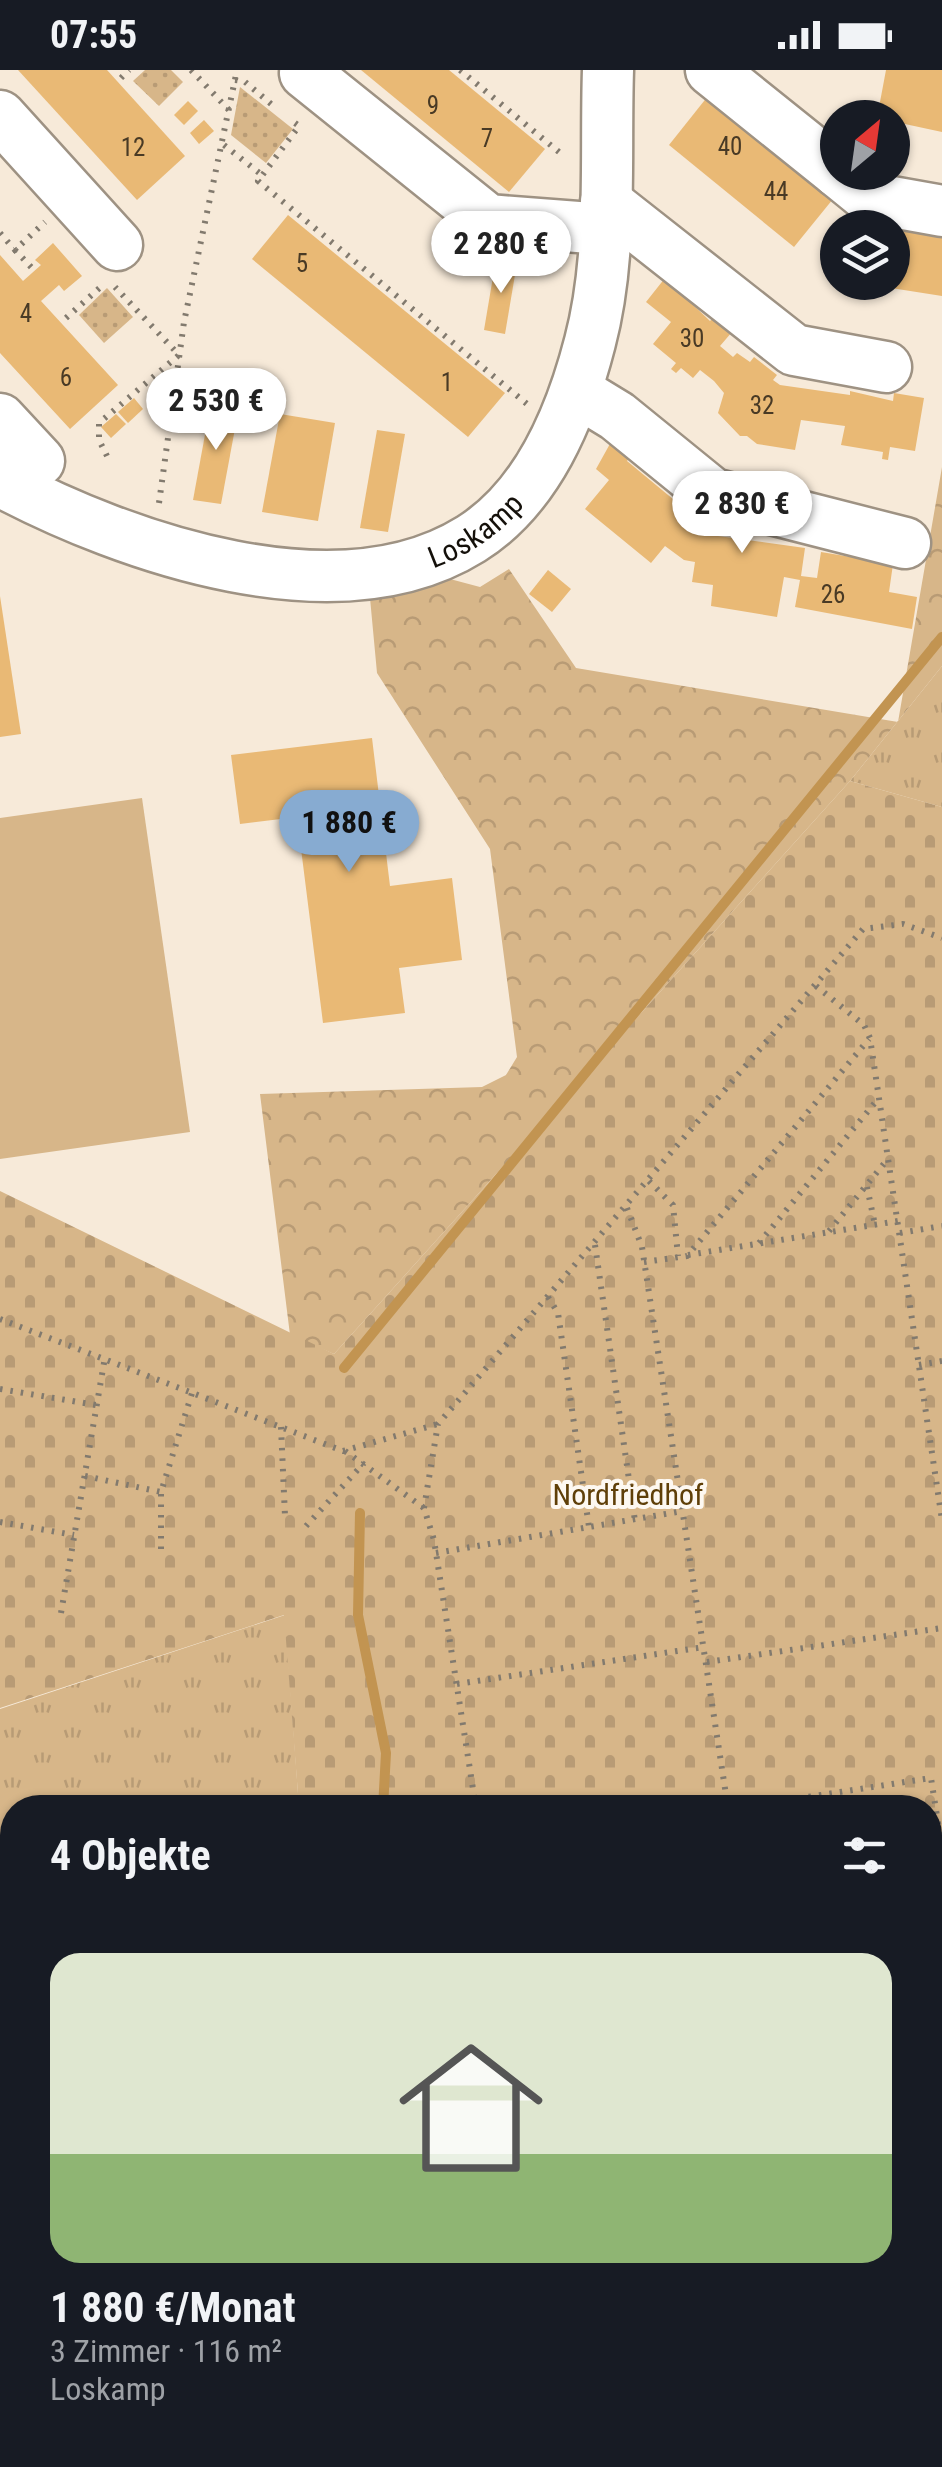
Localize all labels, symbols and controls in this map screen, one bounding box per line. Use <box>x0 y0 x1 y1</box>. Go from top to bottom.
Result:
text: 07:55 <box>50 13 137 57</box>
house number: 9 <box>427 91 439 120</box>
north arrow <box>820 100 910 190</box>
map controls <box>820 100 910 300</box>
house number: 7 <box>481 124 493 153</box>
house number: 40 <box>718 132 742 161</box>
house number: 12 <box>121 133 145 162</box>
house number: 44 <box>764 177 788 206</box>
button: layers <box>820 210 910 300</box>
pin: 2 280 € <box>409 211 593 296</box>
text: 2 280 € <box>453 224 549 262</box>
house number: 5 <box>296 249 308 278</box>
house number: 4 <box>20 299 32 328</box>
house number: 30 <box>680 324 704 353</box>
house number: 6 <box>60 363 72 392</box>
pin: 2 530 € <box>124 368 308 453</box>
house number: 1 <box>441 368 453 397</box>
text: 2 530 € <box>168 381 264 419</box>
house number: 32 <box>750 391 774 420</box>
pin: 2 830 € <box>650 471 834 556</box>
text: 2 830 € <box>694 484 790 522</box>
street label: Loskamp <box>423 486 530 575</box>
house number: 26 <box>821 580 845 609</box>
pin: 1 880 € <box>257 790 441 875</box>
text: 1 880 € <box>301 803 397 841</box>
park label: Nordfriedhof <box>553 1477 704 1512</box>
icon: filters <box>837 1828 892 1883</box>
text: 4 Objekte <box>50 1831 211 1880</box>
icon: home <box>381 2018 561 2198</box>
text: 1 880 €/Monat <box>50 2283 296 2332</box>
text: 3 Zimmer · 116 m² <box>50 2332 282 2370</box>
text: Loskamp <box>50 2370 166 2408</box>

